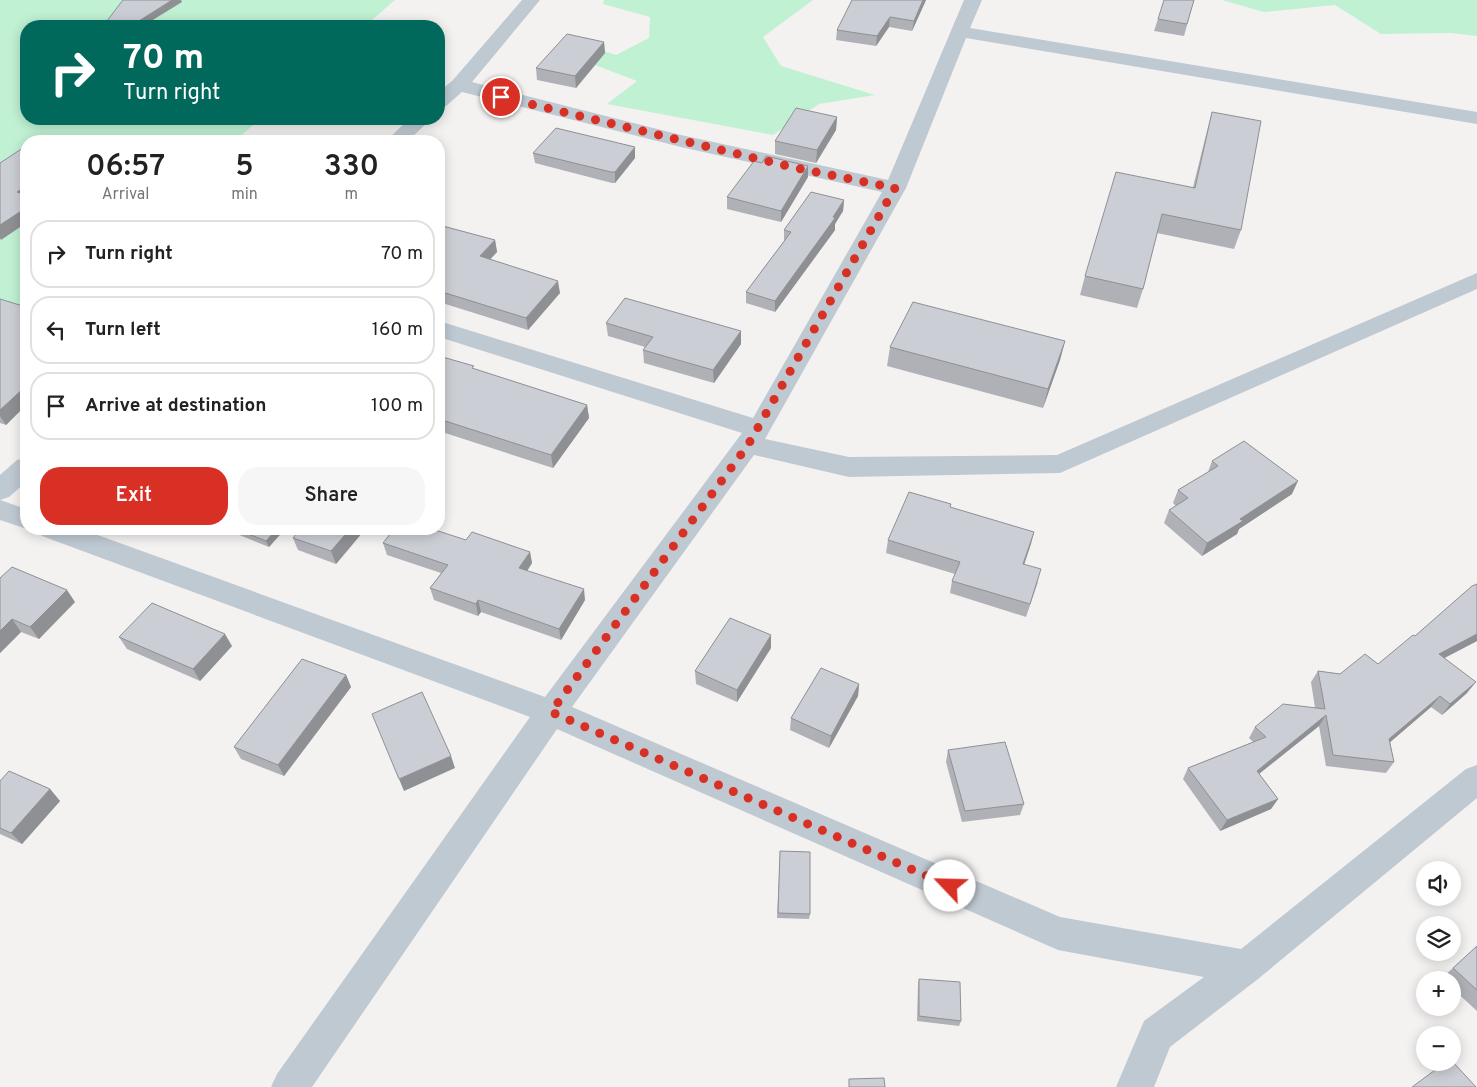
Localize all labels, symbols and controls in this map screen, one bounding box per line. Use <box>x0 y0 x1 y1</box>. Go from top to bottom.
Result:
text: 70 m <box>123 37 204 81</box>
icon: right <box>40 40 105 105</box>
pin <box>480 76 522 118</box>
text: Turn right <box>123 80 220 107</box>
icon: arrive <box>487 83 515 111</box>
text: 06:57 <box>86 149 165 186</box>
text: 5 <box>235 149 254 186</box>
text: 330 <box>324 149 379 186</box>
text: Arrival <box>102 185 149 205</box>
text: min <box>231 185 258 205</box>
text: m <box>345 185 358 205</box>
icon: right <box>42 240 70 268</box>
text: Turn right <box>85 242 173 266</box>
text: 70 m <box>381 242 423 266</box>
icon: left <box>42 316 70 344</box>
text: Turn left <box>85 318 161 342</box>
text: 160 m <box>372 318 423 342</box>
icon: arrive <box>42 392 70 420</box>
text: Arrive at destination <box>85 394 266 418</box>
text: 100 m <box>371 394 423 418</box>
button: Exit <box>40 467 228 525</box>
button: Share <box>238 467 425 525</box>
position arrow <box>923 859 975 911</box>
map controls <box>1416 861 1461 1071</box>
button: sound <box>1416 861 1461 906</box>
button: layers <box>1416 916 1461 961</box>
button: + <box>1416 971 1461 1016</box>
button: − <box>1416 1026 1461 1071</box>

